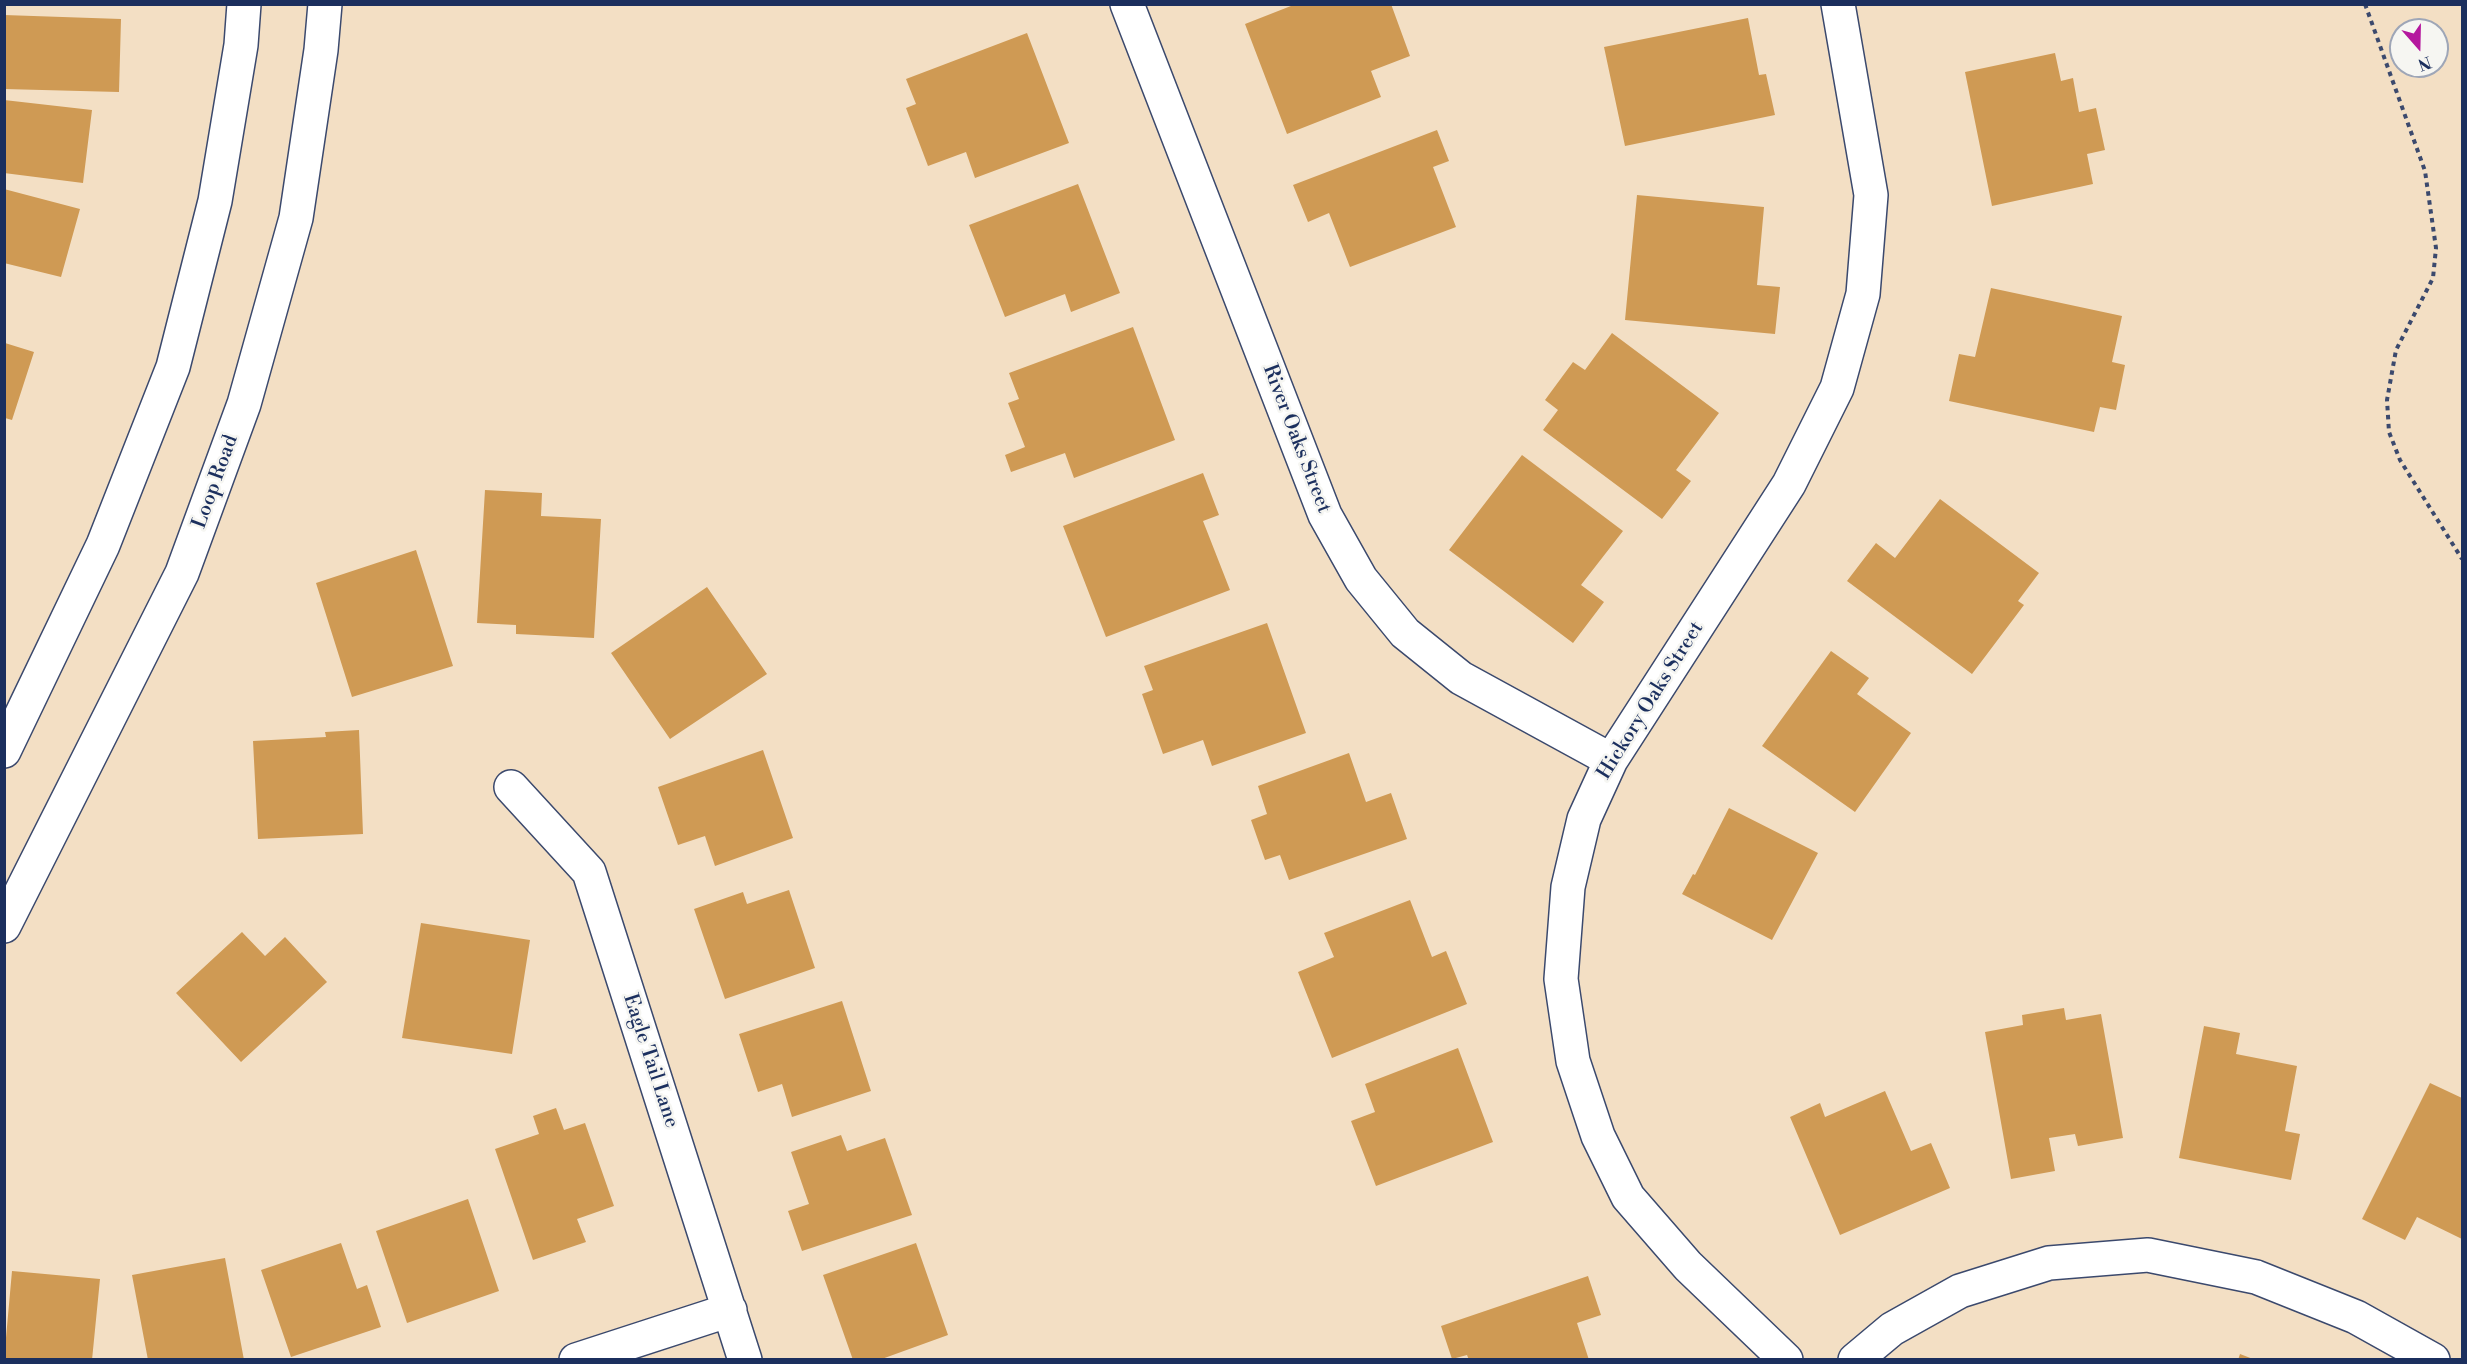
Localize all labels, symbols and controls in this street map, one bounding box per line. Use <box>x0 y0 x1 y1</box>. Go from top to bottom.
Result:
north arrow <box>2389 18 2449 78</box>
text: N <box>2415 51 2434 75</box>
street label: River Oaks Street <box>1257 361 1335 517</box>
street label: Loop Road <box>188 432 244 532</box>
street label: Hickory Oaks Street <box>1593 618 1709 784</box>
street label: Eagle Tail Lane <box>617 991 683 1131</box>

